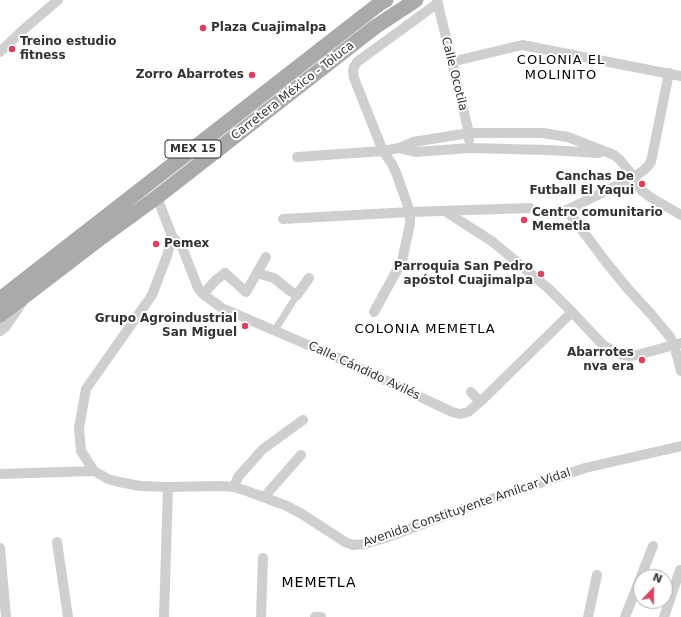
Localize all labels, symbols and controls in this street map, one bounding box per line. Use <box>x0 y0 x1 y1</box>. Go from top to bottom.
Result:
place label: Plaza Cuajimalpa <box>211 21 326 35</box>
marker: Plaza Cuajimalpa <box>198 23 208 33</box>
place label: Treino estudio fitness <box>20 35 117 63</box>
street label: Calle Ocotila <box>438 36 470 112</box>
street label: Carretera México - Toluca <box>229 39 357 143</box>
marker: Treino estudio fitness <box>7 44 17 54</box>
district label: COLONIA EL MOLINITO <box>517 53 605 84</box>
place label: Zorro Abarrotes <box>136 68 244 82</box>
marker: Zorro Abarrotes <box>247 70 257 80</box>
road number: MEX 15 <box>165 140 221 158</box>
place label: Canchas De Futball El Yaqui <box>530 170 634 198</box>
marker: Canchas De Futball El Yaqui <box>637 179 647 189</box>
place label: Centro comunitario Memetla <box>532 206 663 234</box>
marker: Centro comunitario Memetla <box>519 215 529 225</box>
place label: Pemex <box>164 237 209 251</box>
marker: Pemex <box>151 239 161 249</box>
place label: Parroquia San Pedro apóstol Cuajimalpa <box>394 260 533 288</box>
marker: Parroquia San Pedro apóstol Cuajimalpa <box>536 269 546 279</box>
place label: Grupo Agroindustrial San Miguel <box>95 312 237 340</box>
marker: Grupo Agroindustrial San Miguel <box>240 321 250 331</box>
district label: COLONIA MEMETLA <box>354 322 496 338</box>
street label: Calle Cándido Avilés <box>306 339 422 403</box>
place label: Abarrotes nva era <box>567 346 634 374</box>
marker: Abarrotes nva era <box>637 355 647 365</box>
street label: Avenida Constituyente Amílcar Vidal <box>361 466 573 550</box>
north arrow <box>633 569 673 609</box>
text: N <box>651 571 664 586</box>
district label: MEMETLA <box>281 575 357 591</box>

